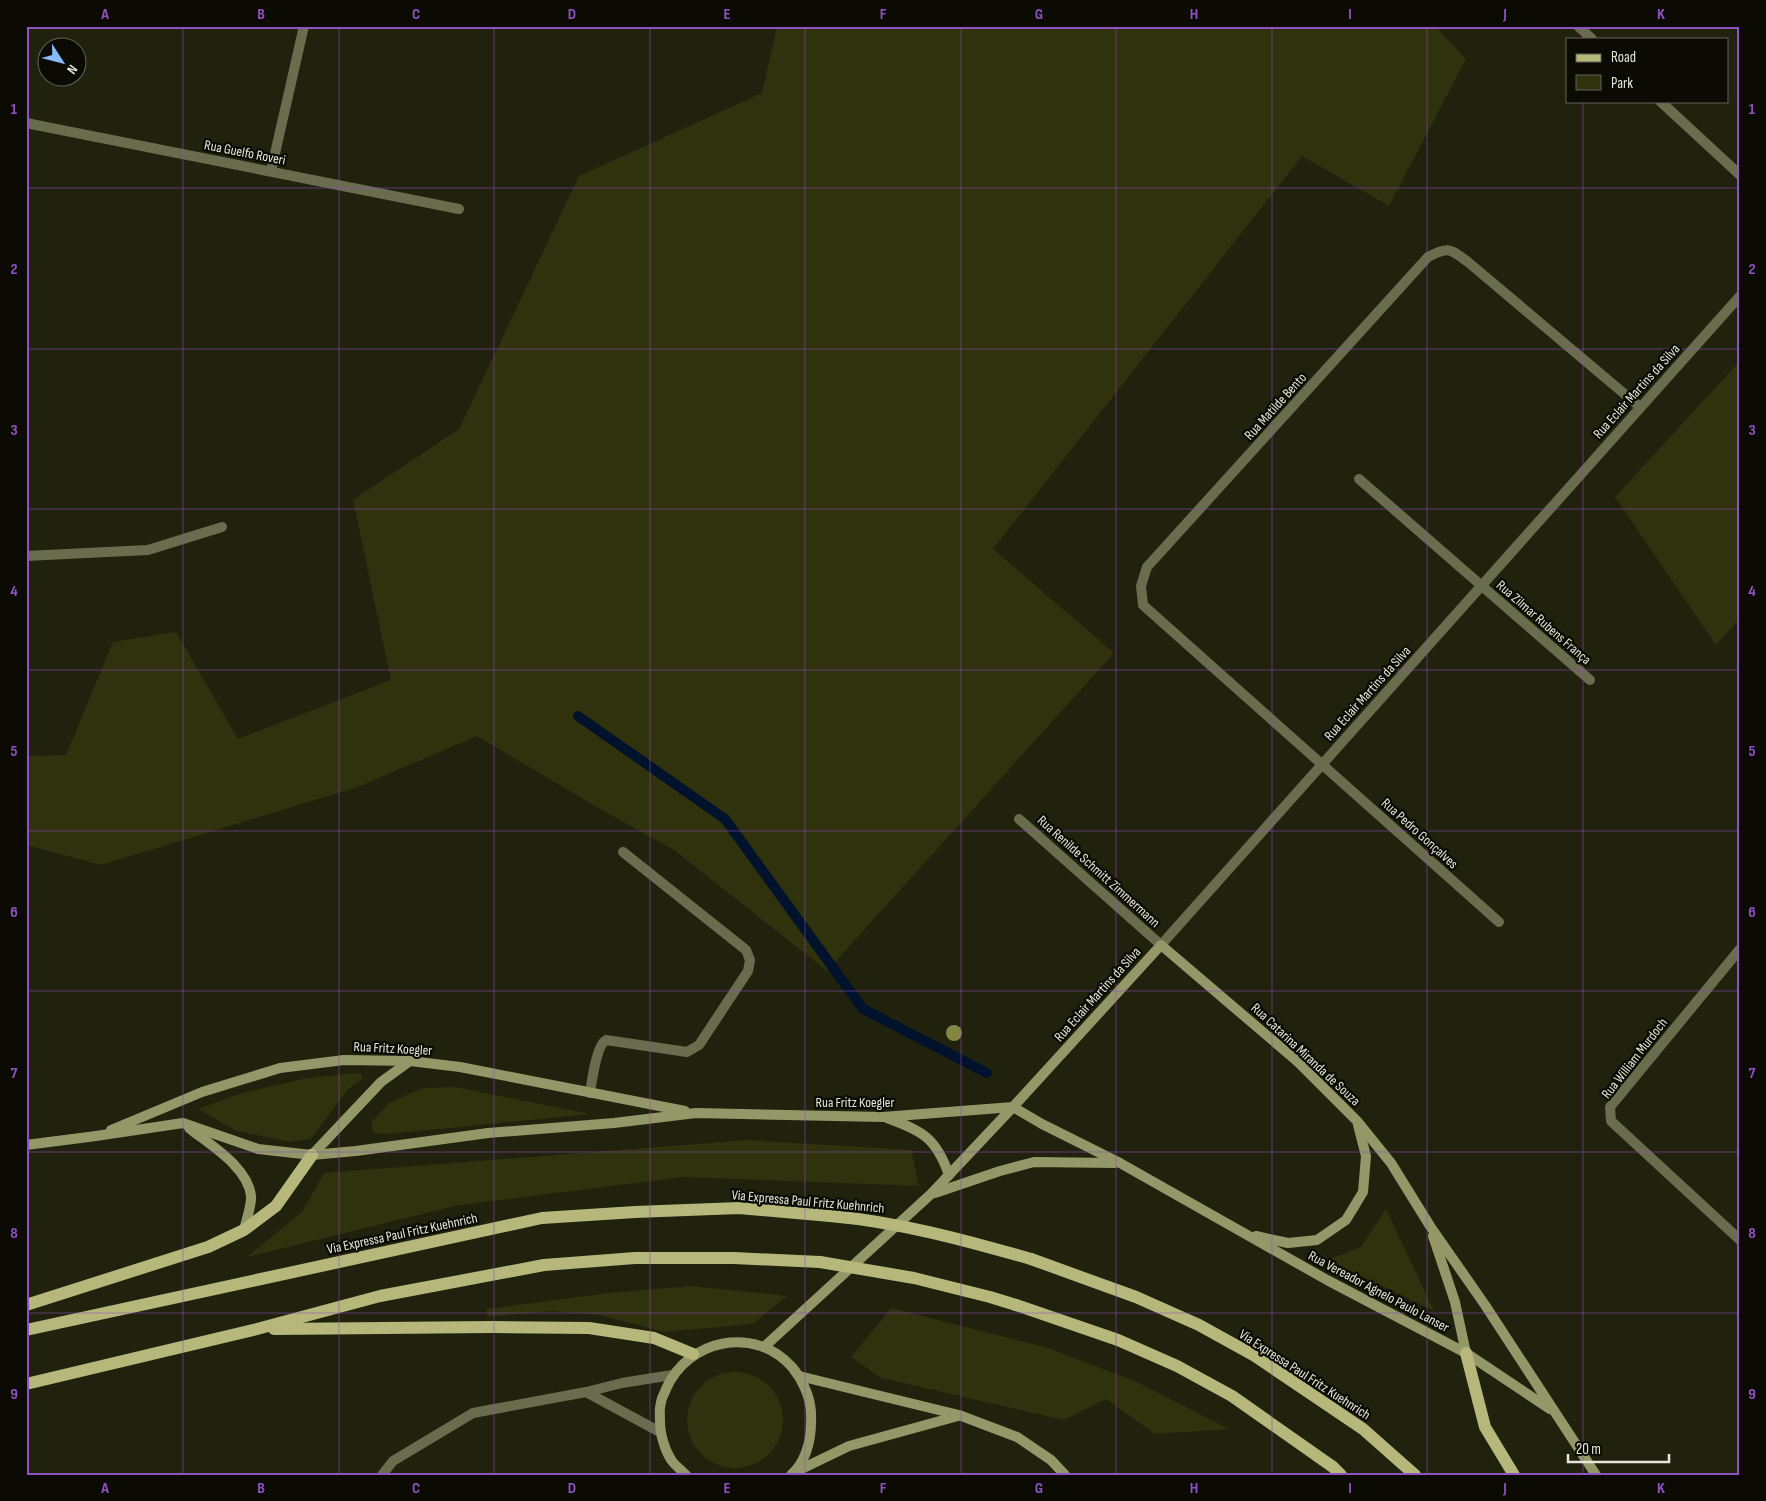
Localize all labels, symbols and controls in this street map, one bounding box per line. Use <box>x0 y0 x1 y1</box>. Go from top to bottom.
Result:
text: A <box>100 5 109 24</box>
text: B <box>257 5 265 24</box>
text: C <box>412 5 420 24</box>
text: D <box>568 5 576 24</box>
text: E <box>724 5 731 24</box>
text: F <box>880 5 887 24</box>
text: G <box>1035 5 1043 24</box>
text: H <box>1190 5 1198 24</box>
text: I <box>1348 5 1352 24</box>
text: J <box>1502 5 1507 24</box>
text: K <box>1657 5 1665 24</box>
north arrow <box>38 38 88 88</box>
legend <box>1566 38 1728 102</box>
text: Road <box>1611 48 1636 67</box>
text: N <box>63 61 81 77</box>
text: Park <box>1611 74 1633 93</box>
text: 1 <box>11 100 18 119</box>
text: 1 <box>1749 100 1756 119</box>
street label: Rua Guelfo Roveri <box>203 136 287 169</box>
text: 2 <box>10 260 18 279</box>
text: 2 <box>1748 260 1756 279</box>
street label: Rua Eclair Martins da Silva <box>1589 341 1683 442</box>
street label: Rua Matilde Bento <box>1241 369 1310 444</box>
text: 3 <box>10 421 18 440</box>
text: 3 <box>1748 421 1756 440</box>
street label: Rua Zilmar Rubens França <box>1493 577 1594 668</box>
text: 4 <box>10 582 18 601</box>
text: 4 <box>1748 582 1756 601</box>
street label: Rua Eclair Martins da Silva <box>1320 643 1414 744</box>
text: 5 <box>10 742 18 761</box>
text: 5 <box>1748 742 1756 761</box>
street label: Rua Pedro Gonçalves <box>1378 794 1462 872</box>
street label: Rua Renilde Schmitt Zimmermann <box>1034 812 1163 931</box>
text: 6 <box>10 903 18 922</box>
text: 6 <box>1748 903 1756 922</box>
street label: Rua Eclair Martins da Silva <box>1050 944 1144 1045</box>
street label: Rua Catarina Miranda de Souza <box>1248 999 1364 1109</box>
street label: Rua William Murdoch <box>1598 1015 1671 1102</box>
street label: Rua Fritz Koegler <box>353 1038 433 1059</box>
text: 7 <box>11 1064 18 1083</box>
text: 7 <box>1749 1064 1756 1083</box>
street label: Rua Fritz Koegler <box>816 1094 894 1111</box>
street label: Via Expressa Paul Fritz Kuehnrich <box>731 1186 885 1217</box>
street label: Via Expressa Paul Fritz Kuehnrich <box>325 1209 479 1258</box>
text: 8 <box>10 1224 18 1243</box>
text: 8 <box>1748 1224 1756 1243</box>
street label: Rua Vereador Agnelo Paulo Lanser <box>1305 1247 1452 1336</box>
street label: Via Expressa Paul Fritz Kuehnrich <box>1236 1326 1374 1423</box>
text: 9 <box>10 1385 18 1404</box>
text: 9 <box>1748 1385 1756 1404</box>
scale bar <box>1568 1431 1670 1463</box>
text: 20 m <box>1576 1440 1601 1459</box>
text: A <box>100 1479 109 1498</box>
text: B <box>257 1479 265 1498</box>
text: C <box>412 1479 420 1498</box>
text: D <box>568 1479 576 1498</box>
text: E <box>724 1479 731 1498</box>
text: F <box>880 1479 887 1498</box>
text: G <box>1035 1479 1043 1498</box>
text: H <box>1190 1479 1198 1498</box>
text: I <box>1348 1479 1352 1498</box>
text: J <box>1502 1479 1507 1498</box>
text: K <box>1657 1479 1665 1498</box>

